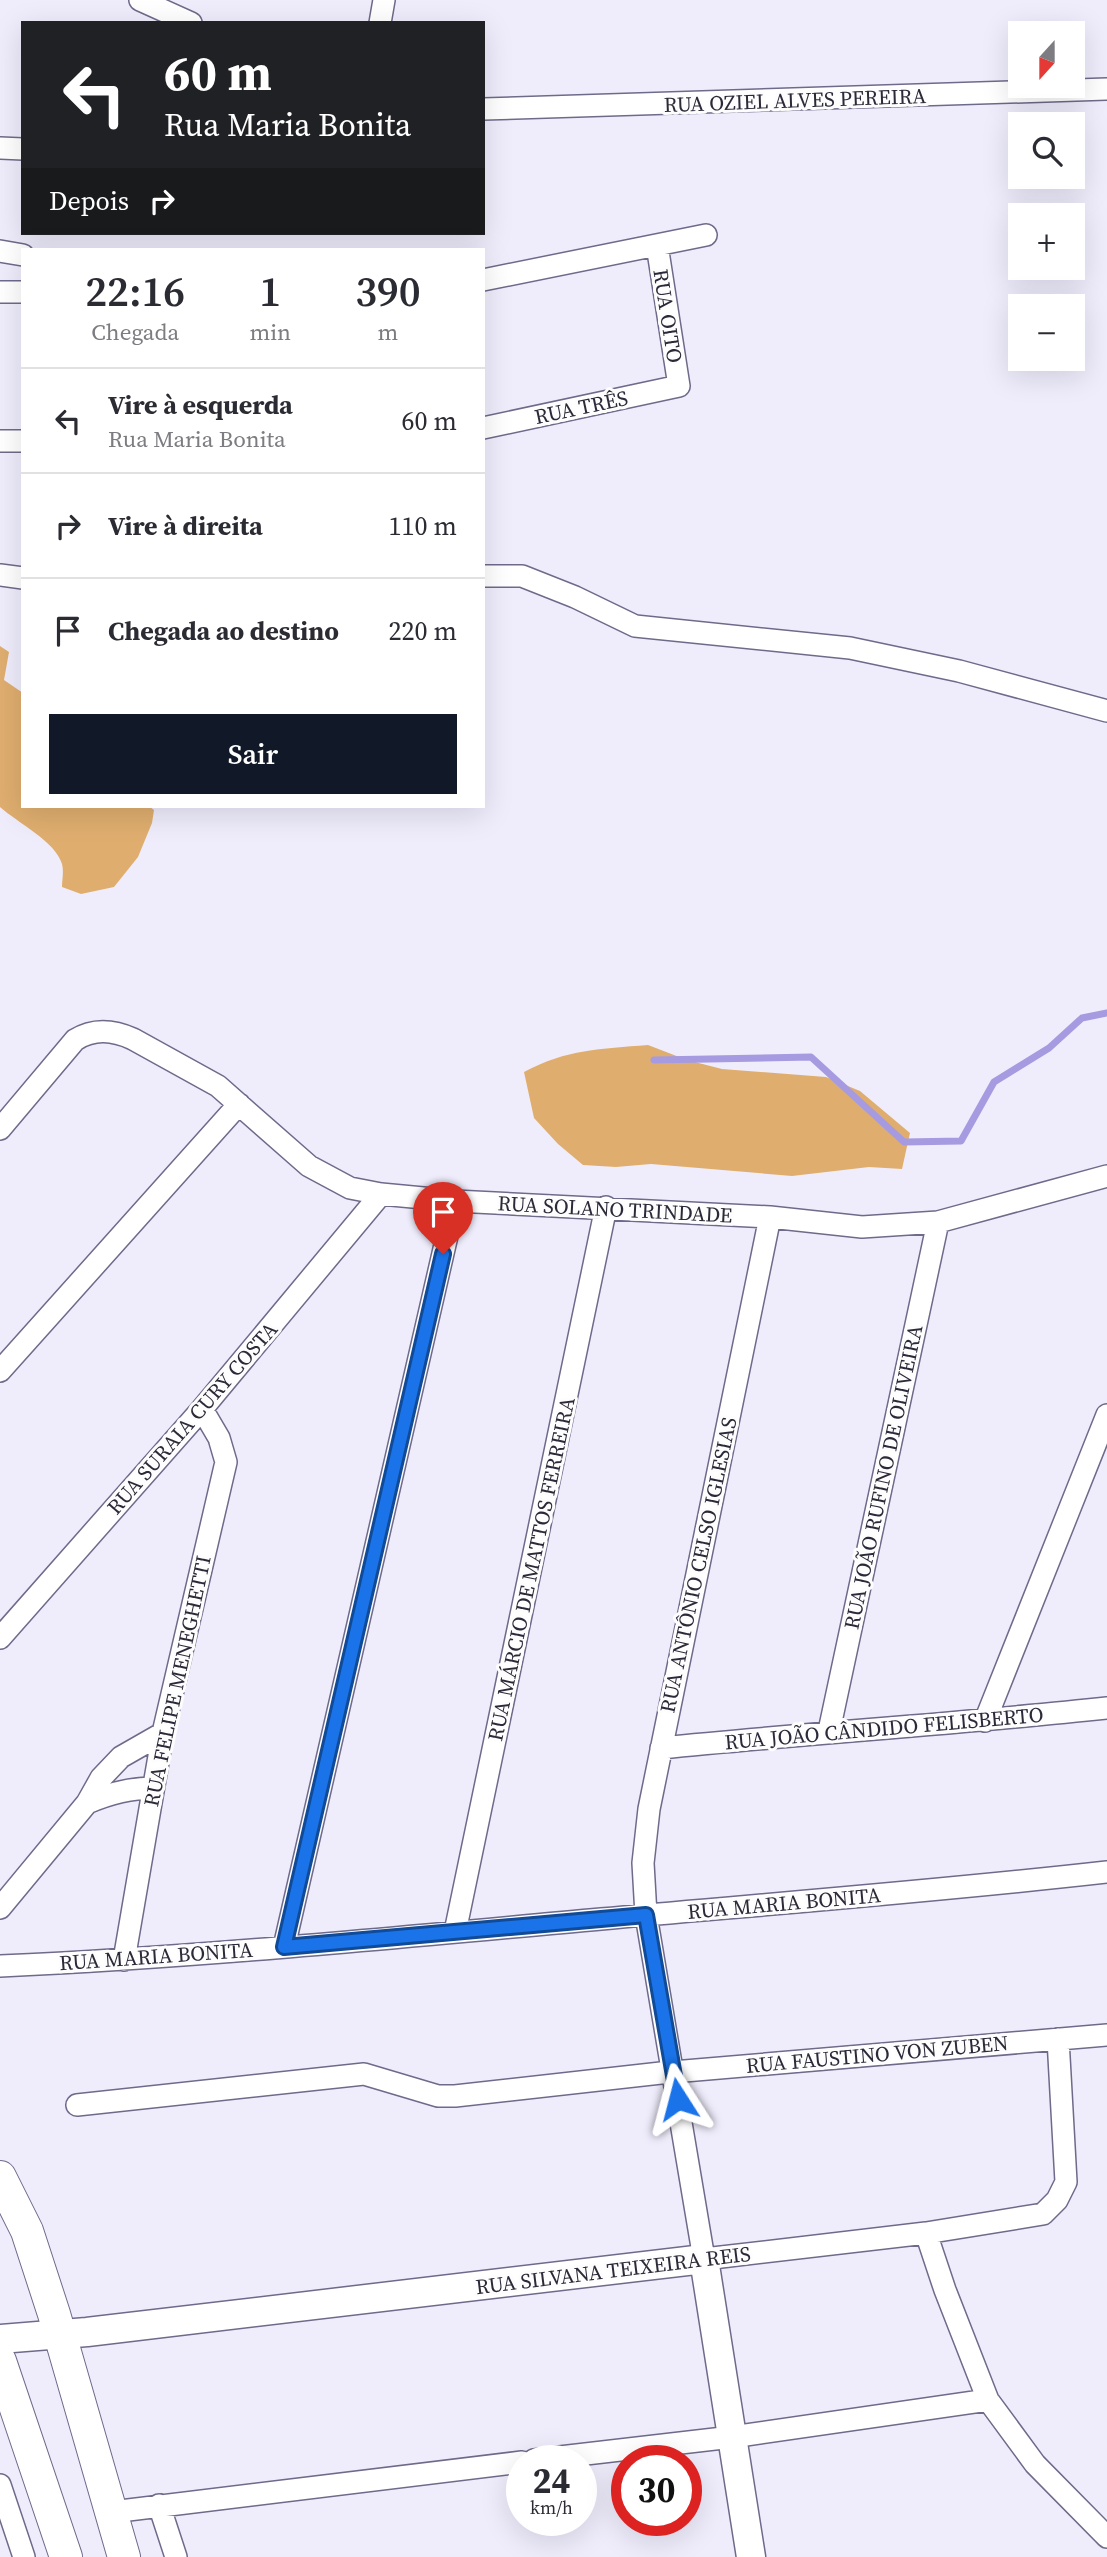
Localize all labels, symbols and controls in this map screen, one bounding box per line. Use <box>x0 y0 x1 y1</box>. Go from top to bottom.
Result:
north arrow <box>1008 21 1085 98</box>
map controls <box>1008 21 1085 371</box>
text: 60 m <box>164 39 272 106</box>
icon: left <box>49 49 140 140</box>
street label: RUA OZIEL ALVES PEREIRA <box>663 81 927 119</box>
text: Rua Maria Bonita <box>164 103 411 147</box>
button: search <box>1008 112 1085 189</box>
icon: right <box>143 182 181 220</box>
text: Depois <box>49 183 129 219</box>
button: + <box>1008 203 1085 280</box>
text: 22:16 <box>85 262 185 320</box>
text: 1 <box>259 262 281 320</box>
text: 390 <box>355 262 421 320</box>
street label: RUA OITO <box>646 267 690 365</box>
button: − <box>1008 294 1085 371</box>
text: Chegada <box>91 316 179 348</box>
text: min <box>249 316 291 348</box>
text: m <box>378 316 398 348</box>
street label: RUA TRÊS <box>532 383 630 431</box>
text: Vire à esquerda <box>108 387 293 423</box>
icon: left <box>49 402 87 440</box>
text: 60 m <box>402 403 457 439</box>
text: Rua Maria Bonita <box>108 423 286 455</box>
icon: right <box>49 507 87 545</box>
text: Vire à direita <box>108 508 263 544</box>
text: 110 m <box>389 508 457 544</box>
icon: arrive <box>49 612 87 650</box>
text: Chegada ao destino <box>108 613 339 649</box>
text: 220 m <box>389 613 457 649</box>
button: Sair <box>49 714 457 794</box>
pin <box>413 1182 473 1254</box>
street label: RUA SOLANO TRINDADE <box>497 1188 733 1230</box>
icon: arrive <box>424 1193 462 1231</box>
street label: RUA SURAIA CURY COSTA <box>100 1315 284 1521</box>
street label: RUA JOÃO RUFINO DE OLIVEIRA <box>837 1322 930 1632</box>
street label: RUA MÁRCIO DE MATTOS FERREIRA <box>480 1394 582 1744</box>
street label: RUA ANTÔNIO CELSO IGLESIAS <box>652 1415 744 1715</box>
street label: RUA FELIPE MENEGHETTI <box>136 1553 218 1809</box>
street label: RUA JOÃO CÂNDIDO FELISBERTO <box>723 1700 1045 1756</box>
street label: RUA MARIA BONITA <box>686 1880 882 1926</box>
street label: RUA MARIA BONITA <box>58 1935 254 1977</box>
street label: RUA FAUSTINO VON ZUBEN <box>745 2028 1009 2080</box>
position arrow <box>641 2062 715 2136</box>
street label: RUA SILVANA TEIXEIRA REIS <box>474 2239 752 2301</box>
speed limit sign: 30 <box>611 2445 702 2536</box>
text: 24 <box>533 2457 570 2505</box>
text: km/h <box>530 2495 573 2520</box>

